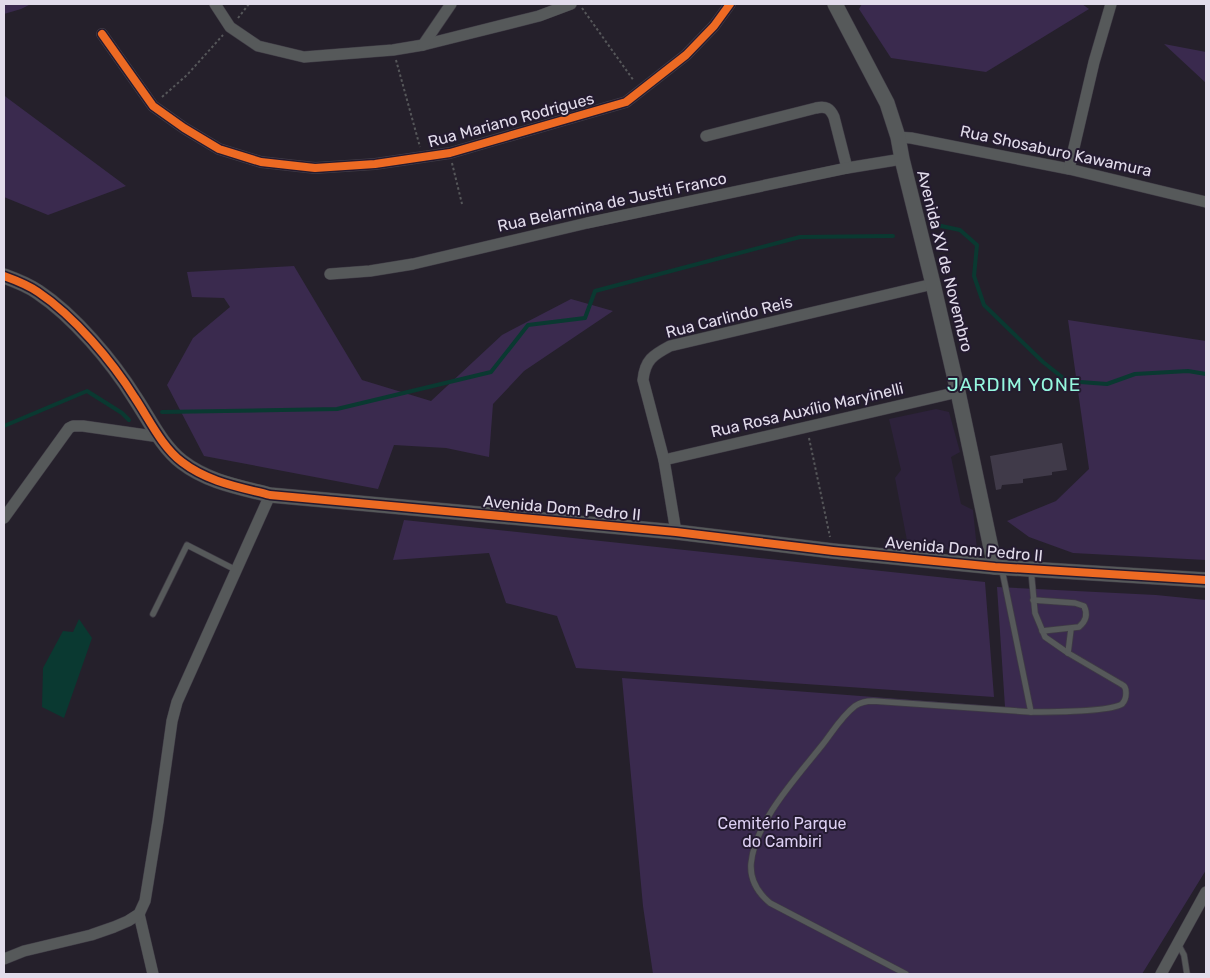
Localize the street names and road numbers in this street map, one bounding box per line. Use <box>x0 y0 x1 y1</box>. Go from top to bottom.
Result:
street label: Rua Mariano Rodrigues <box>426 89 596 151</box>
street label: Rua Shosaburo Kawamura <box>959 121 1153 181</box>
street label: Rua Belarmina de Justti Franco <box>496 168 728 236</box>
street label: Avenida XV de Novembro <box>913 168 977 354</box>
street label: Rua Carlindo Reis <box>664 292 794 342</box>
street label: Rua Rosa Auxílio Maryinelli <box>709 379 905 441</box>
street label: Avenida Dom Pedro II <box>482 492 642 524</box>
street label: Avenida Dom Pedro II <box>884 533 1044 565</box>

